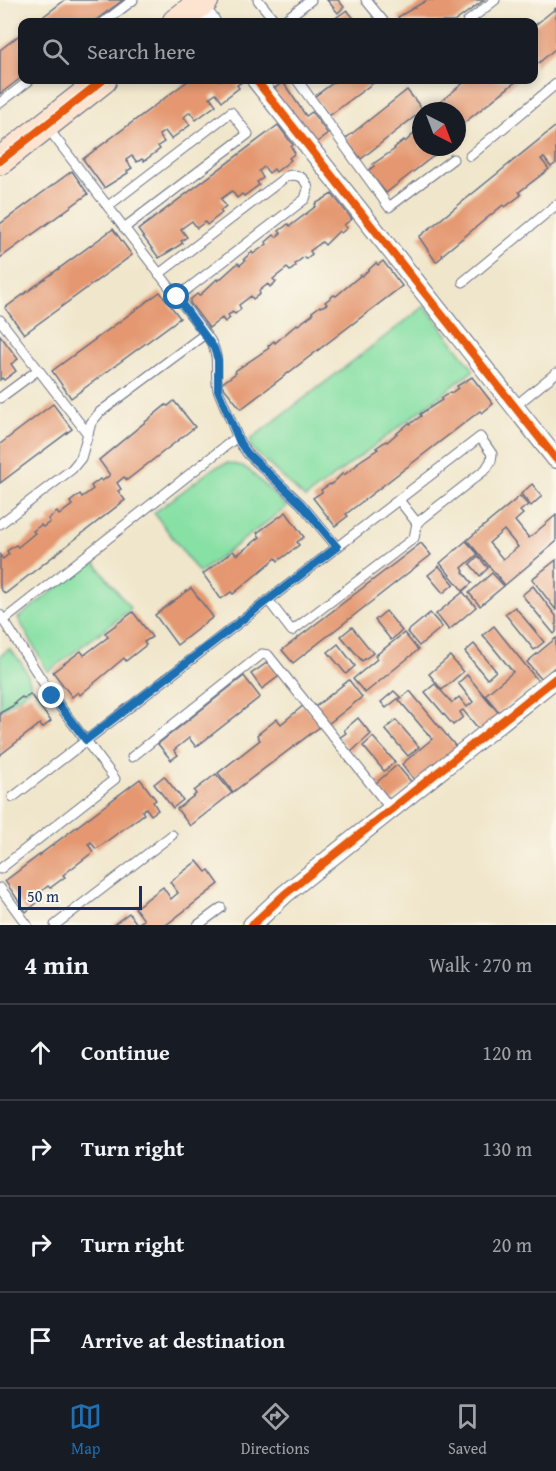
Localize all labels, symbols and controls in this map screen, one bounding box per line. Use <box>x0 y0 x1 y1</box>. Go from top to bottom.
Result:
search box <box>18 18 538 84</box>
icon: search <box>39 35 72 68</box>
text: Search here <box>87 35 196 67</box>
north arrow <box>412 102 466 156</box>
route start <box>163 283 189 309</box>
route end <box>38 682 64 708</box>
scale bar <box>18 883 142 910</box>
text: 50 m <box>27 884 59 908</box>
text: 4 min <box>24 945 89 984</box>
text: Walk · 270 m <box>429 950 532 979</box>
icon: ahead <box>24 1036 57 1069</box>
text: Continue <box>81 1036 170 1068</box>
text: 120 m <box>482 1038 532 1067</box>
icon: right <box>24 1132 57 1165</box>
text: Turn right <box>81 1132 184 1164</box>
text: 130 m <box>482 1134 532 1163</box>
icon: right <box>24 1228 57 1261</box>
text: Turn right <box>81 1228 184 1260</box>
text: 20 m <box>492 1230 532 1259</box>
icon: arrive <box>24 1324 57 1357</box>
text: Arrive at destination <box>81 1324 285 1356</box>
tab: Map <box>69 1400 102 1460</box>
tab: Directions <box>241 1400 310 1460</box>
tab: Saved <box>448 1400 487 1460</box>

